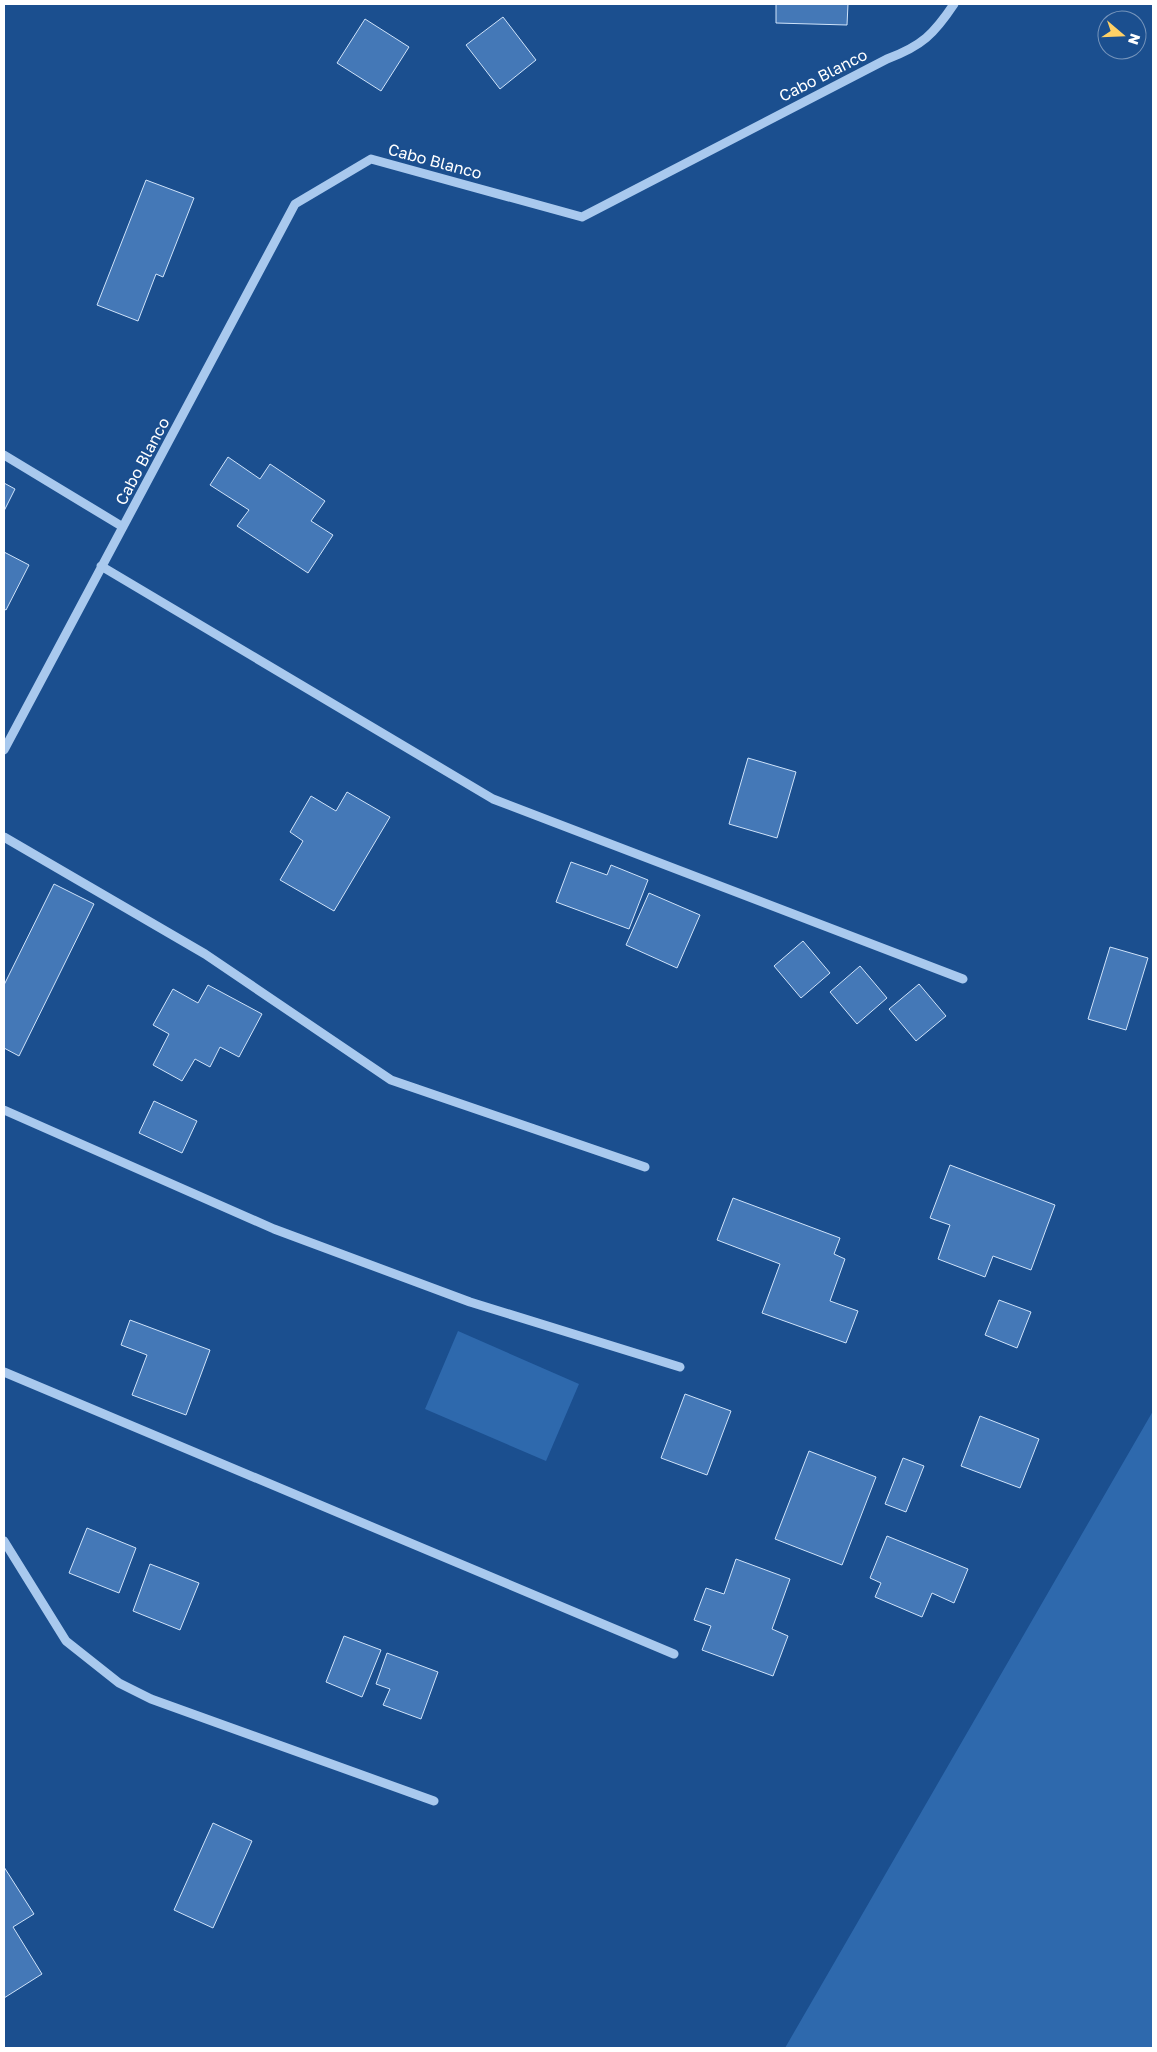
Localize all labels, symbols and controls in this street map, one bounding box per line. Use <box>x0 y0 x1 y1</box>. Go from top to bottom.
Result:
north arrow <box>1097 10 1147 60</box>
text: N <box>1125 32 1145 47</box>
street label: Cabo Blanco <box>776 44 870 106</box>
street label: Cabo Blanco <box>386 139 484 183</box>
street label: Cabo Blanco <box>111 414 173 508</box>

